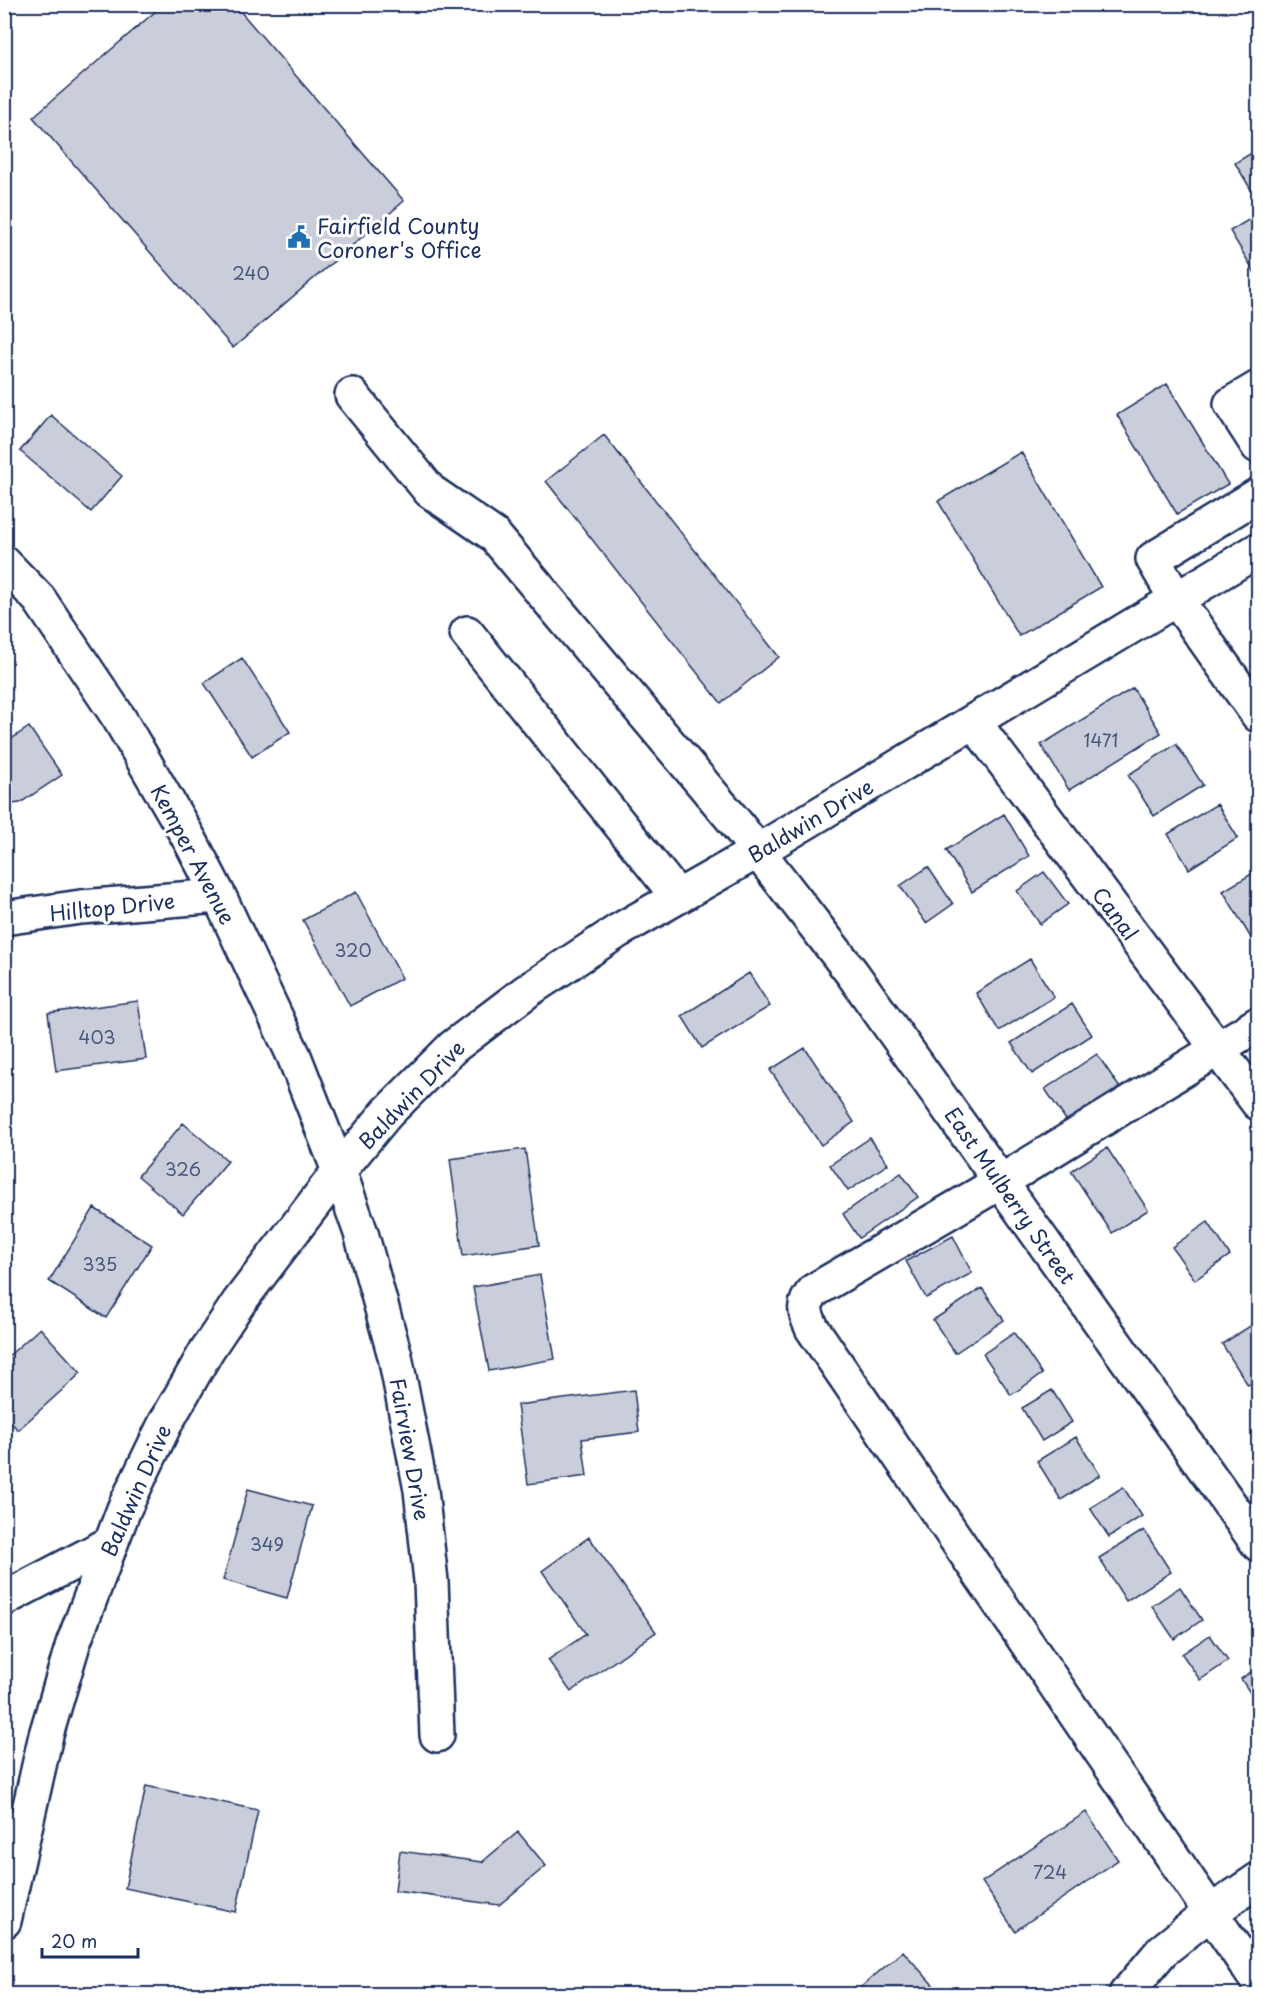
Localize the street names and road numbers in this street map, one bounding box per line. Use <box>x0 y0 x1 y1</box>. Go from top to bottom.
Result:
street label: Baldwin Drive <box>741 770 879 870</box>
street label: Kemper Avenue <box>144 778 244 930</box>
street label: Canal <box>1085 879 1147 947</box>
street label: Hilltop Drive <box>48 884 176 928</box>
street label: Baldwin Drive <box>350 1032 472 1156</box>
street label: East Mulberry Street <box>938 1100 1084 1290</box>
street label: Fairview Drive <box>383 1375 439 1523</box>
street label: Baldwin Drive <box>92 1419 178 1561</box>

